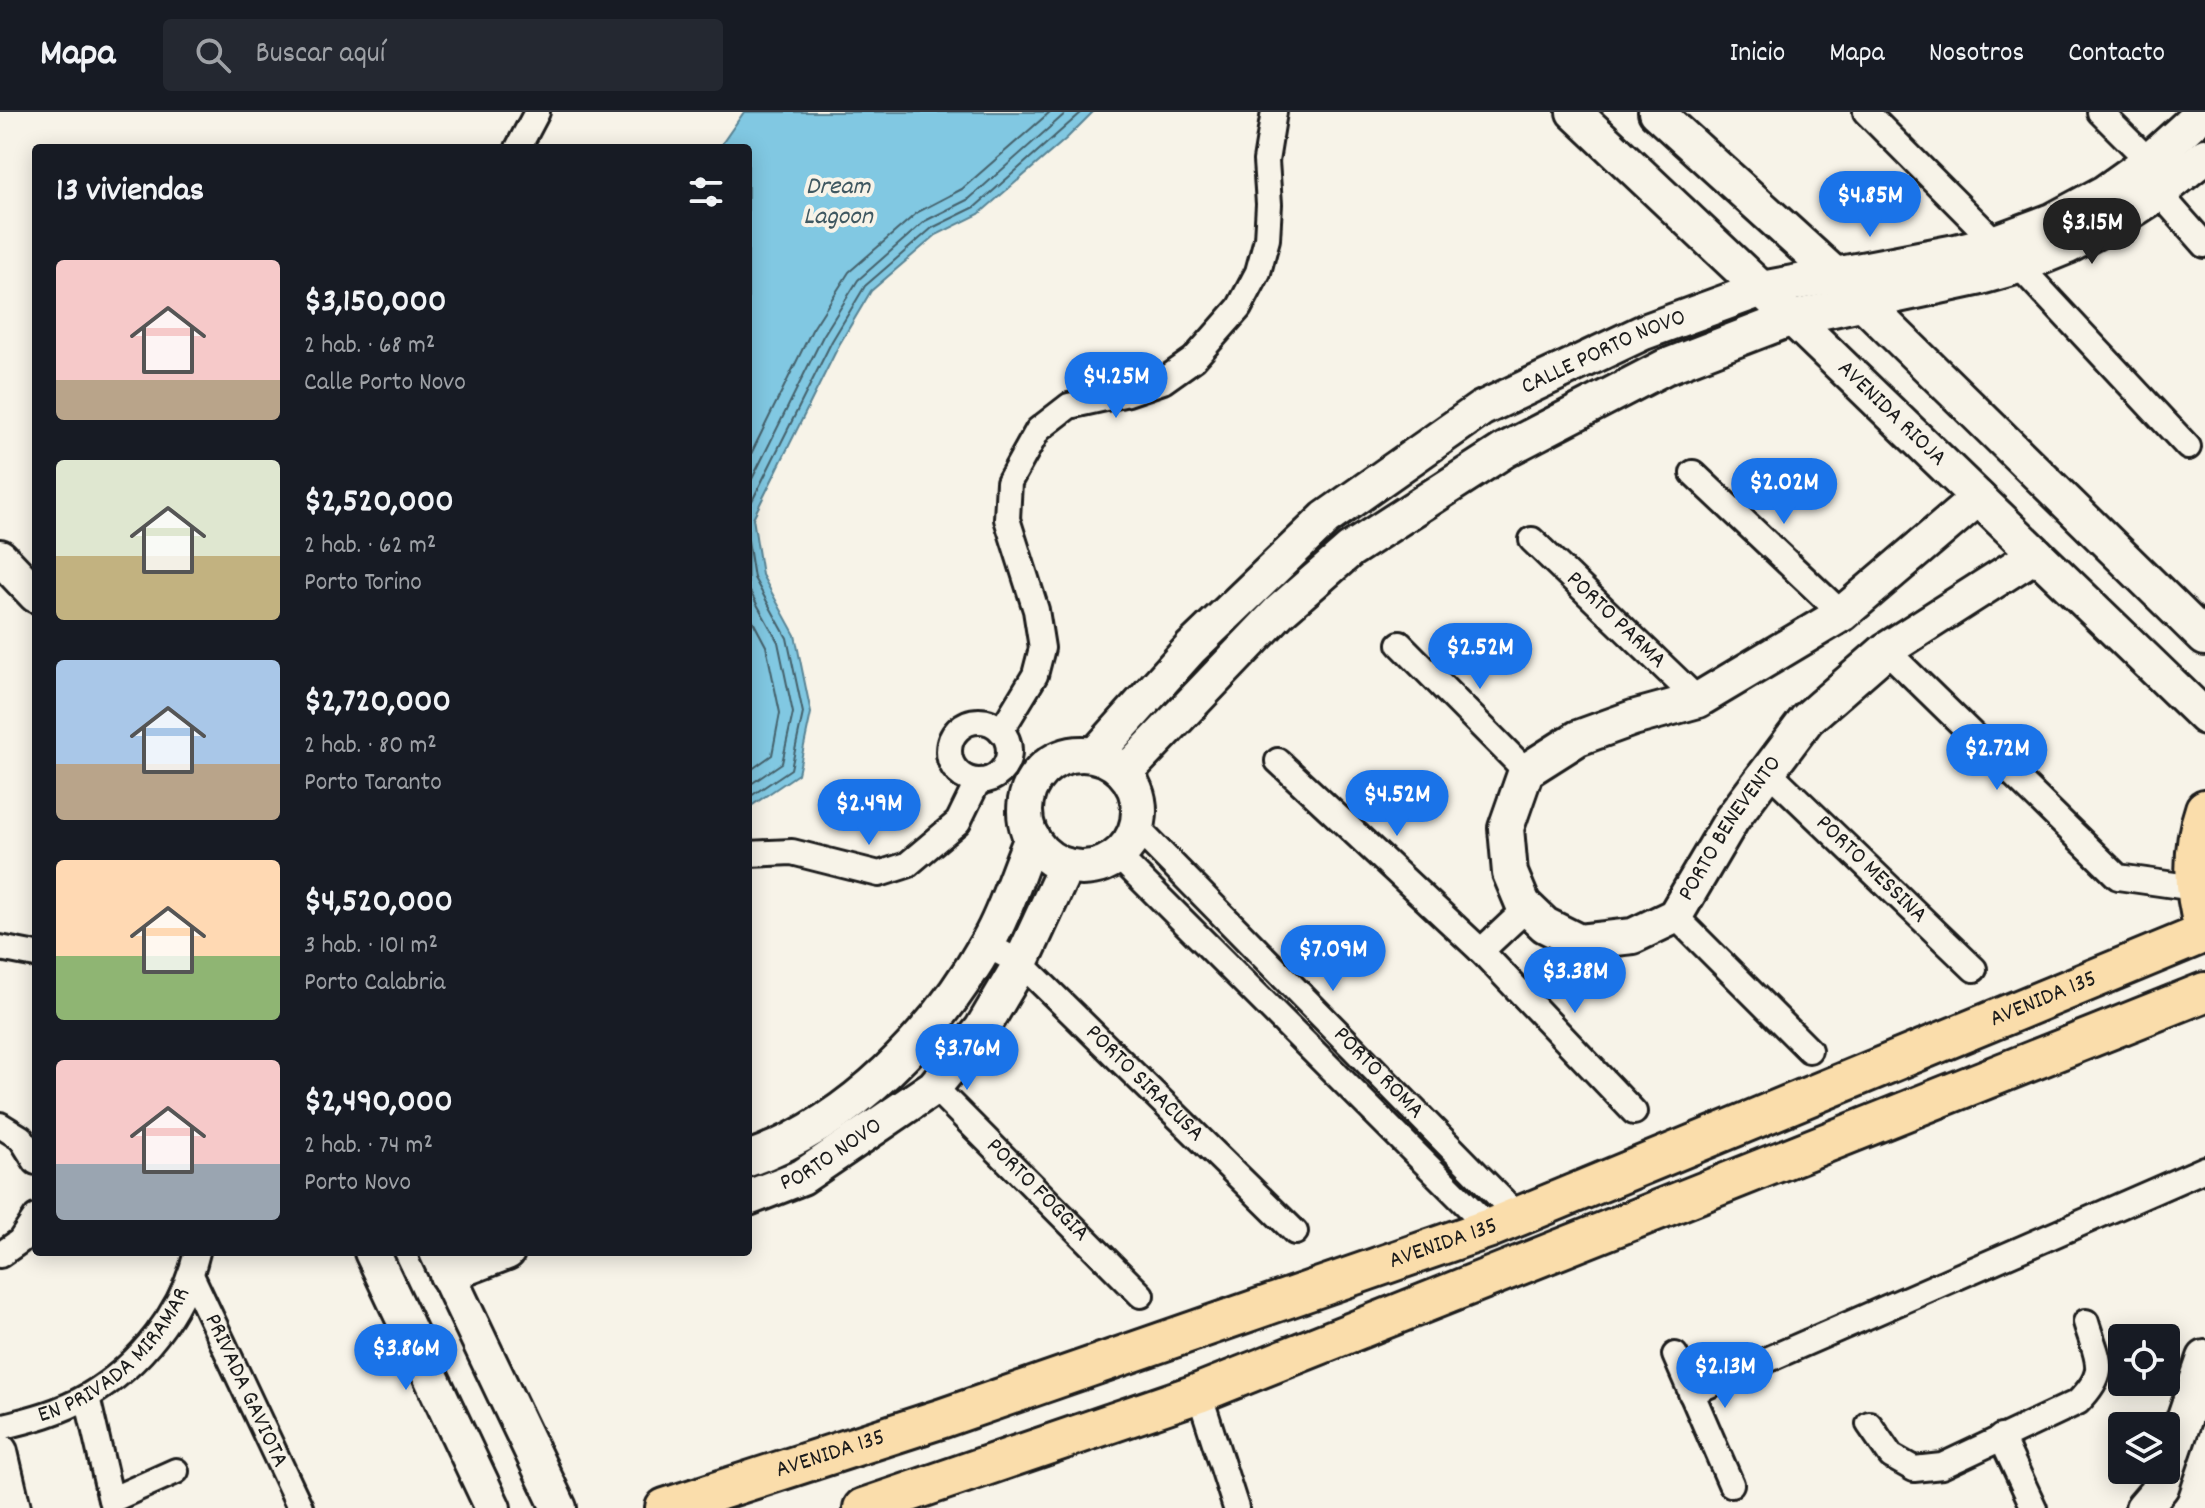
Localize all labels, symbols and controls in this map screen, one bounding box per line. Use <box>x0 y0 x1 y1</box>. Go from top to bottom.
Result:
search box <box>163 19 723 91</box>
text: Mapa <box>40 28 115 83</box>
icon: search <box>191 33 235 77</box>
text: Buscar aquí <box>255 34 385 77</box>
text: Inicio <box>1730 35 1785 75</box>
text: Mapa <box>1829 35 1885 75</box>
text: Nosotros <box>1929 35 2024 75</box>
text: Contacto <box>2068 35 2165 75</box>
text: 13 viviendas <box>56 168 204 217</box>
water label: Dream Lagoon <box>803 169 874 236</box>
icon: filters <box>684 170 728 214</box>
pin: $4.85M <box>1805 171 1935 239</box>
text: $4.85M <box>1837 178 1903 215</box>
pin: $3.15M <box>2027 198 2157 266</box>
text: $3.15M <box>2061 205 2123 242</box>
text: $3,150,000 <box>304 279 447 328</box>
icon: home <box>120 292 216 388</box>
street label: CALLE PORTO NOVO <box>1516 301 1691 404</box>
text: 2 hab. · 68 m² <box>304 328 435 365</box>
pin: $4.25M <box>1051 352 1181 420</box>
street label: AVENIDA RIOJA <box>1829 353 1954 475</box>
text: $4.25M <box>1083 359 1149 396</box>
text: Calle Porto Novo <box>304 365 466 402</box>
pin: $2.02M <box>1719 458 1849 526</box>
text: $2.02M <box>1749 465 1819 502</box>
text: $2,520,000 <box>304 479 454 528</box>
icon: home <box>120 492 216 588</box>
text: 2 hab. · 62 m² <box>304 528 436 565</box>
street label: PORTO PARMA <box>1558 564 1673 677</box>
text: Porto Torino <box>304 565 422 602</box>
pin: $2.52M <box>1415 623 1545 691</box>
text: $2.52M <box>1446 630 1514 667</box>
text: $2,720,000 <box>304 679 451 728</box>
icon: home <box>120 692 216 788</box>
pin: $2.72M <box>1932 724 2062 792</box>
text: 2 hab. · 80 m² <box>304 728 437 765</box>
text: $2.72M <box>1964 731 2030 768</box>
street label: PORTO BENEVENTO <box>1670 749 1791 908</box>
text: Porto Taranto <box>304 765 442 802</box>
pin: $4.52M <box>1332 770 1462 838</box>
text: $4.52M <box>1364 777 1430 814</box>
pin: $2.49M <box>804 779 934 847</box>
text: $2.49M <box>836 786 902 823</box>
street label: PORTO MESSINA <box>1807 808 1934 932</box>
text: $4,520,000 <box>304 879 453 928</box>
icon: home <box>120 892 216 988</box>
pin: $7.09M <box>1268 925 1398 993</box>
text: 3 hab. · 101 m² <box>304 928 438 965</box>
text: $7.09M <box>1299 932 1367 969</box>
pin: $3.38M <box>1510 947 1640 1015</box>
text: $3.38M <box>1542 954 1608 991</box>
street label: AVENIDA 135 <box>1985 962 2102 1037</box>
text: Porto Calabria <box>304 965 445 1002</box>
street label: PORTO SIRACUSA <box>1077 1017 1212 1150</box>
street label: PORTO ROMA <box>1325 1019 1431 1127</box>
pin: $3.76M <box>902 1024 1032 1092</box>
text: $3.76M <box>934 1031 1000 1068</box>
text: $2,490,000 <box>304 1079 453 1128</box>
icon: home <box>120 1092 216 1188</box>
street label: PORTO NOVO <box>775 1110 889 1201</box>
text: 2 hab. · 74 m² <box>304 1128 433 1165</box>
street label: PORTO FOGGIA <box>977 1131 1097 1250</box>
text: Porto Novo <box>304 1165 411 1202</box>
street label: AVENIDA 135 <box>1385 1210 1503 1279</box>
street label: EN PRIVADA MIRAMAR <box>34 1282 200 1433</box>
street label: PRIVADA GAVIOTA <box>195 1308 296 1473</box>
pin: $3.86M <box>341 1324 471 1392</box>
map controls <box>2108 1324 2180 1484</box>
button: locate <box>2108 1324 2180 1396</box>
text: $3.86M <box>372 1331 440 1368</box>
pin: $2.13M <box>1660 1342 1790 1410</box>
text: $2.13M <box>1694 1349 1756 1386</box>
button: layers <box>2108 1412 2180 1484</box>
street label: AVENIDA 135 <box>772 1421 889 1488</box>

